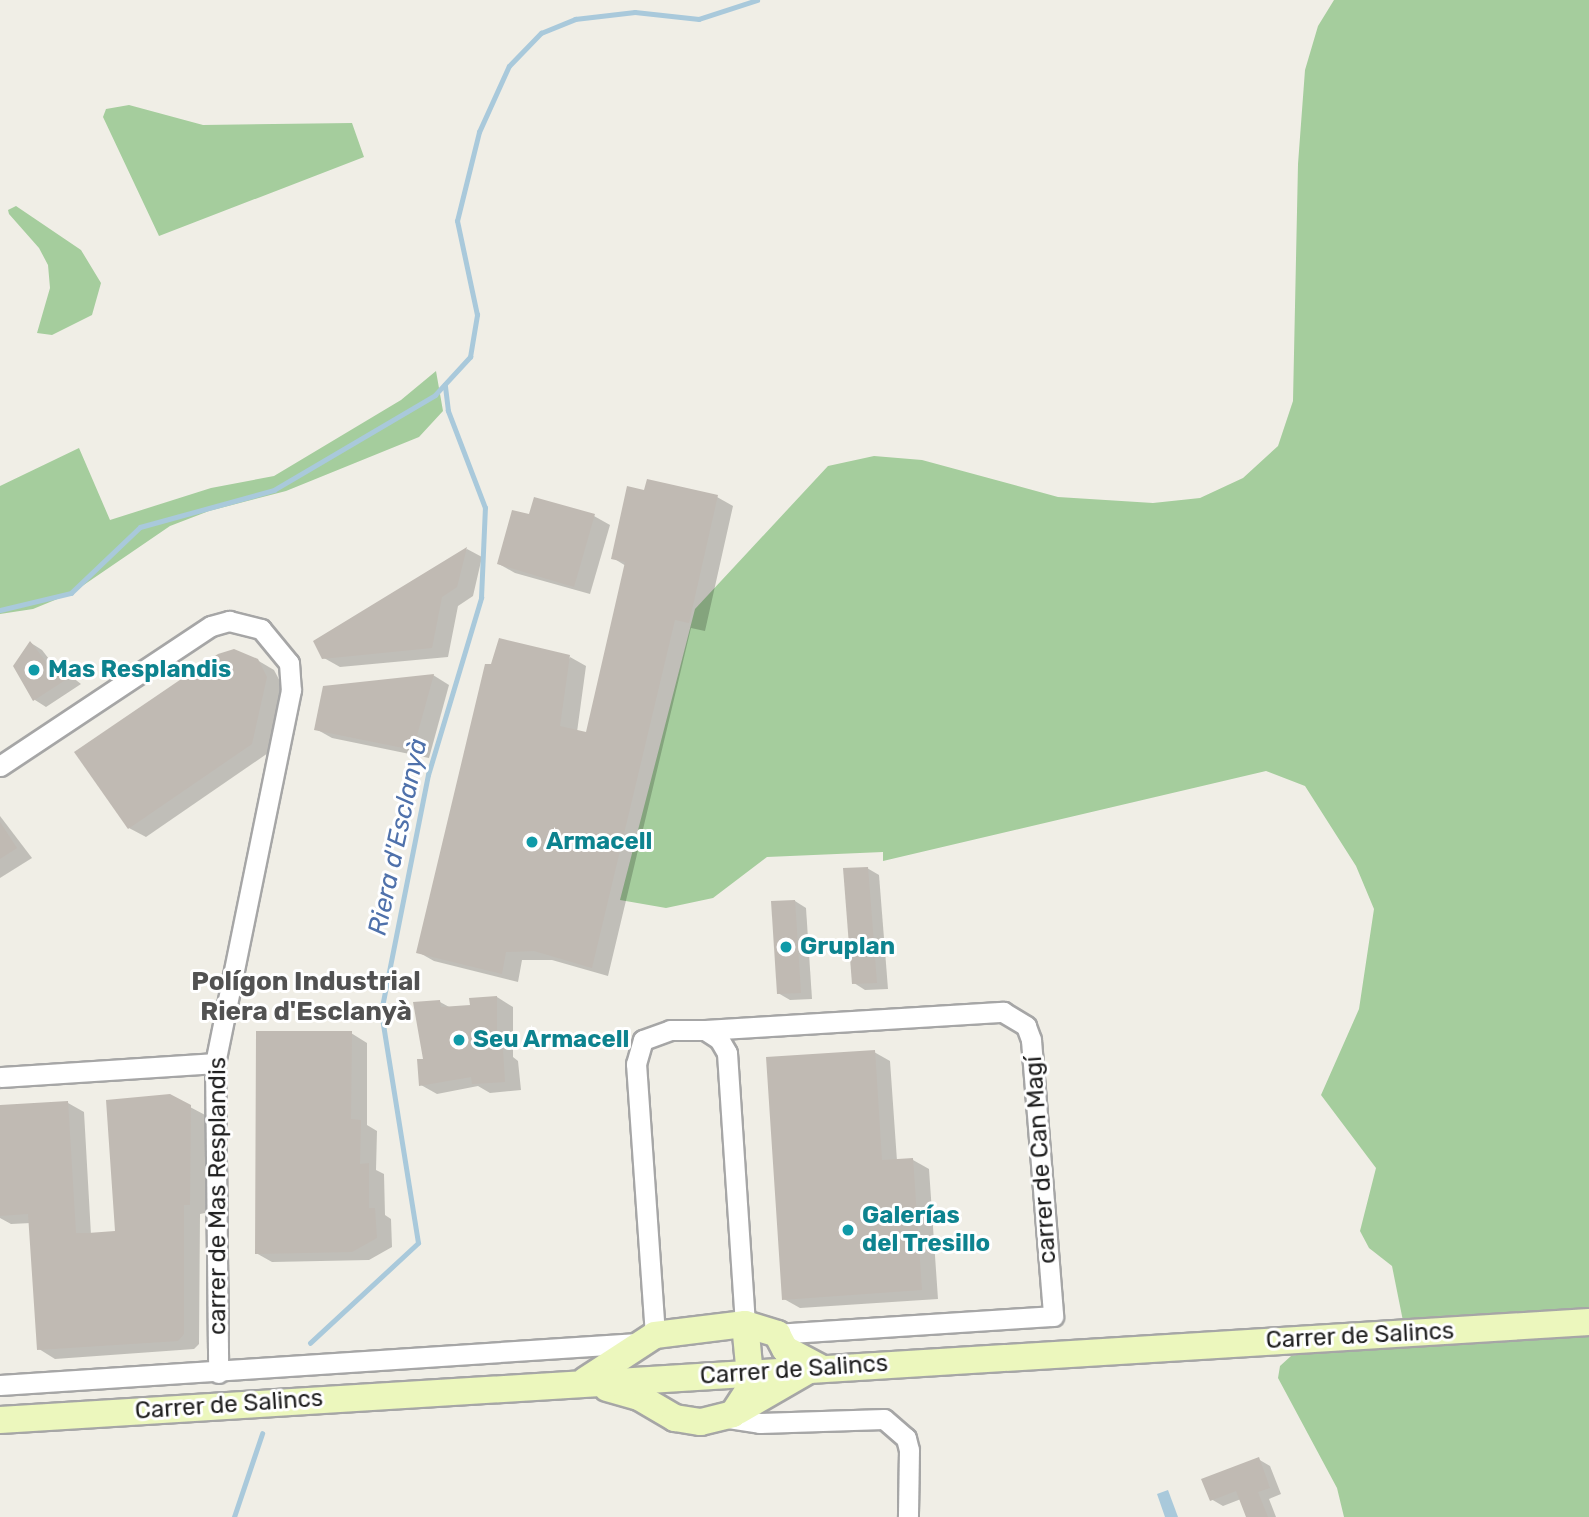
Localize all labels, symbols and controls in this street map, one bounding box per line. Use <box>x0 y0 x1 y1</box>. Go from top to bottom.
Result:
place label: Mas Resplandis <box>48 656 231 684</box>
marker: Mas Resplandis <box>26 662 42 678</box>
water label: Riera d'Esclanyà <box>362 736 434 938</box>
place label: Armacell <box>546 828 652 856</box>
marker: Armacell <box>524 834 540 850</box>
place label: Gruplan <box>800 933 895 961</box>
marker: Gruplan <box>778 939 794 955</box>
district label: Polígon Industrial Riera d'Esclanyà <box>191 966 421 1028</box>
place label: Seu Armacell <box>473 1026 630 1054</box>
marker: Seu Armacell <box>451 1032 467 1048</box>
street label: carrer de Can Magí <box>1019 1055 1063 1265</box>
street label: carrer de Mas Resplandis <box>204 1057 232 1335</box>
place label: Galerías del Tresillo <box>862 1202 991 1258</box>
marker: Galerías del Tresillo <box>840 1222 856 1238</box>
street label: Carrer de Salincs <box>1265 1317 1455 1355</box>
street label: Carrer de Salincs <box>699 1349 889 1391</box>
street label: Carrer de Salincs <box>134 1384 324 1426</box>

